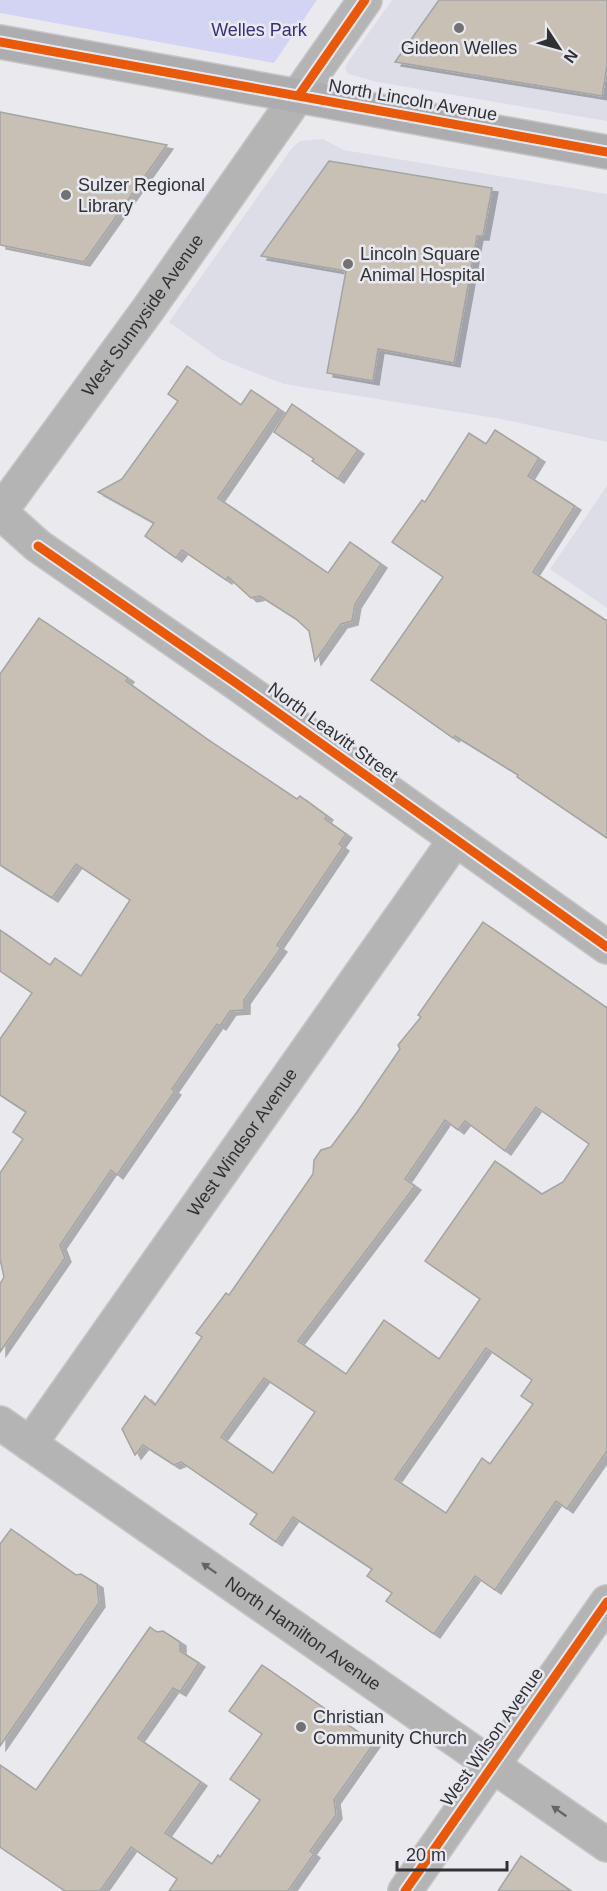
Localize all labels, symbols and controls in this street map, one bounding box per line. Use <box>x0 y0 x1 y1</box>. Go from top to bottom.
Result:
north arrow <box>529 18 589 78</box>
park label: Welles Park <box>211 20 308 40</box>
marker: Gideon Welles <box>452 21 466 35</box>
place label: Gideon Welles <box>401 38 517 58</box>
text: N <box>560 47 581 66</box>
street label: North Lincoln Avenue <box>327 75 499 125</box>
place label: Sulzer Regional Library <box>78 175 205 216</box>
marker: Sulzer Regional Library <box>59 188 73 202</box>
street label: West Sunnyside Avenue <box>78 230 208 400</box>
place label: Lincoln Square Animal Hospital <box>360 244 485 285</box>
marker: Lincoln Square Animal Hospital <box>341 257 355 271</box>
street label: North Leavitt Street <box>264 678 402 786</box>
street label: West Windsor Avenue <box>183 1064 301 1220</box>
one-way arrow <box>201 1563 217 1574</box>
street label: North Hamilton Avenue <box>221 1573 385 1695</box>
street label: West Wilson Avenue <box>437 1664 547 1810</box>
place label: Christian Community Church <box>313 1707 467 1748</box>
marker: Christian Community Church <box>294 1720 308 1734</box>
one-way arrow <box>551 1806 567 1817</box>
scale bar <box>397 1834 506 1872</box>
text: 20 m <box>406 1845 446 1865</box>

